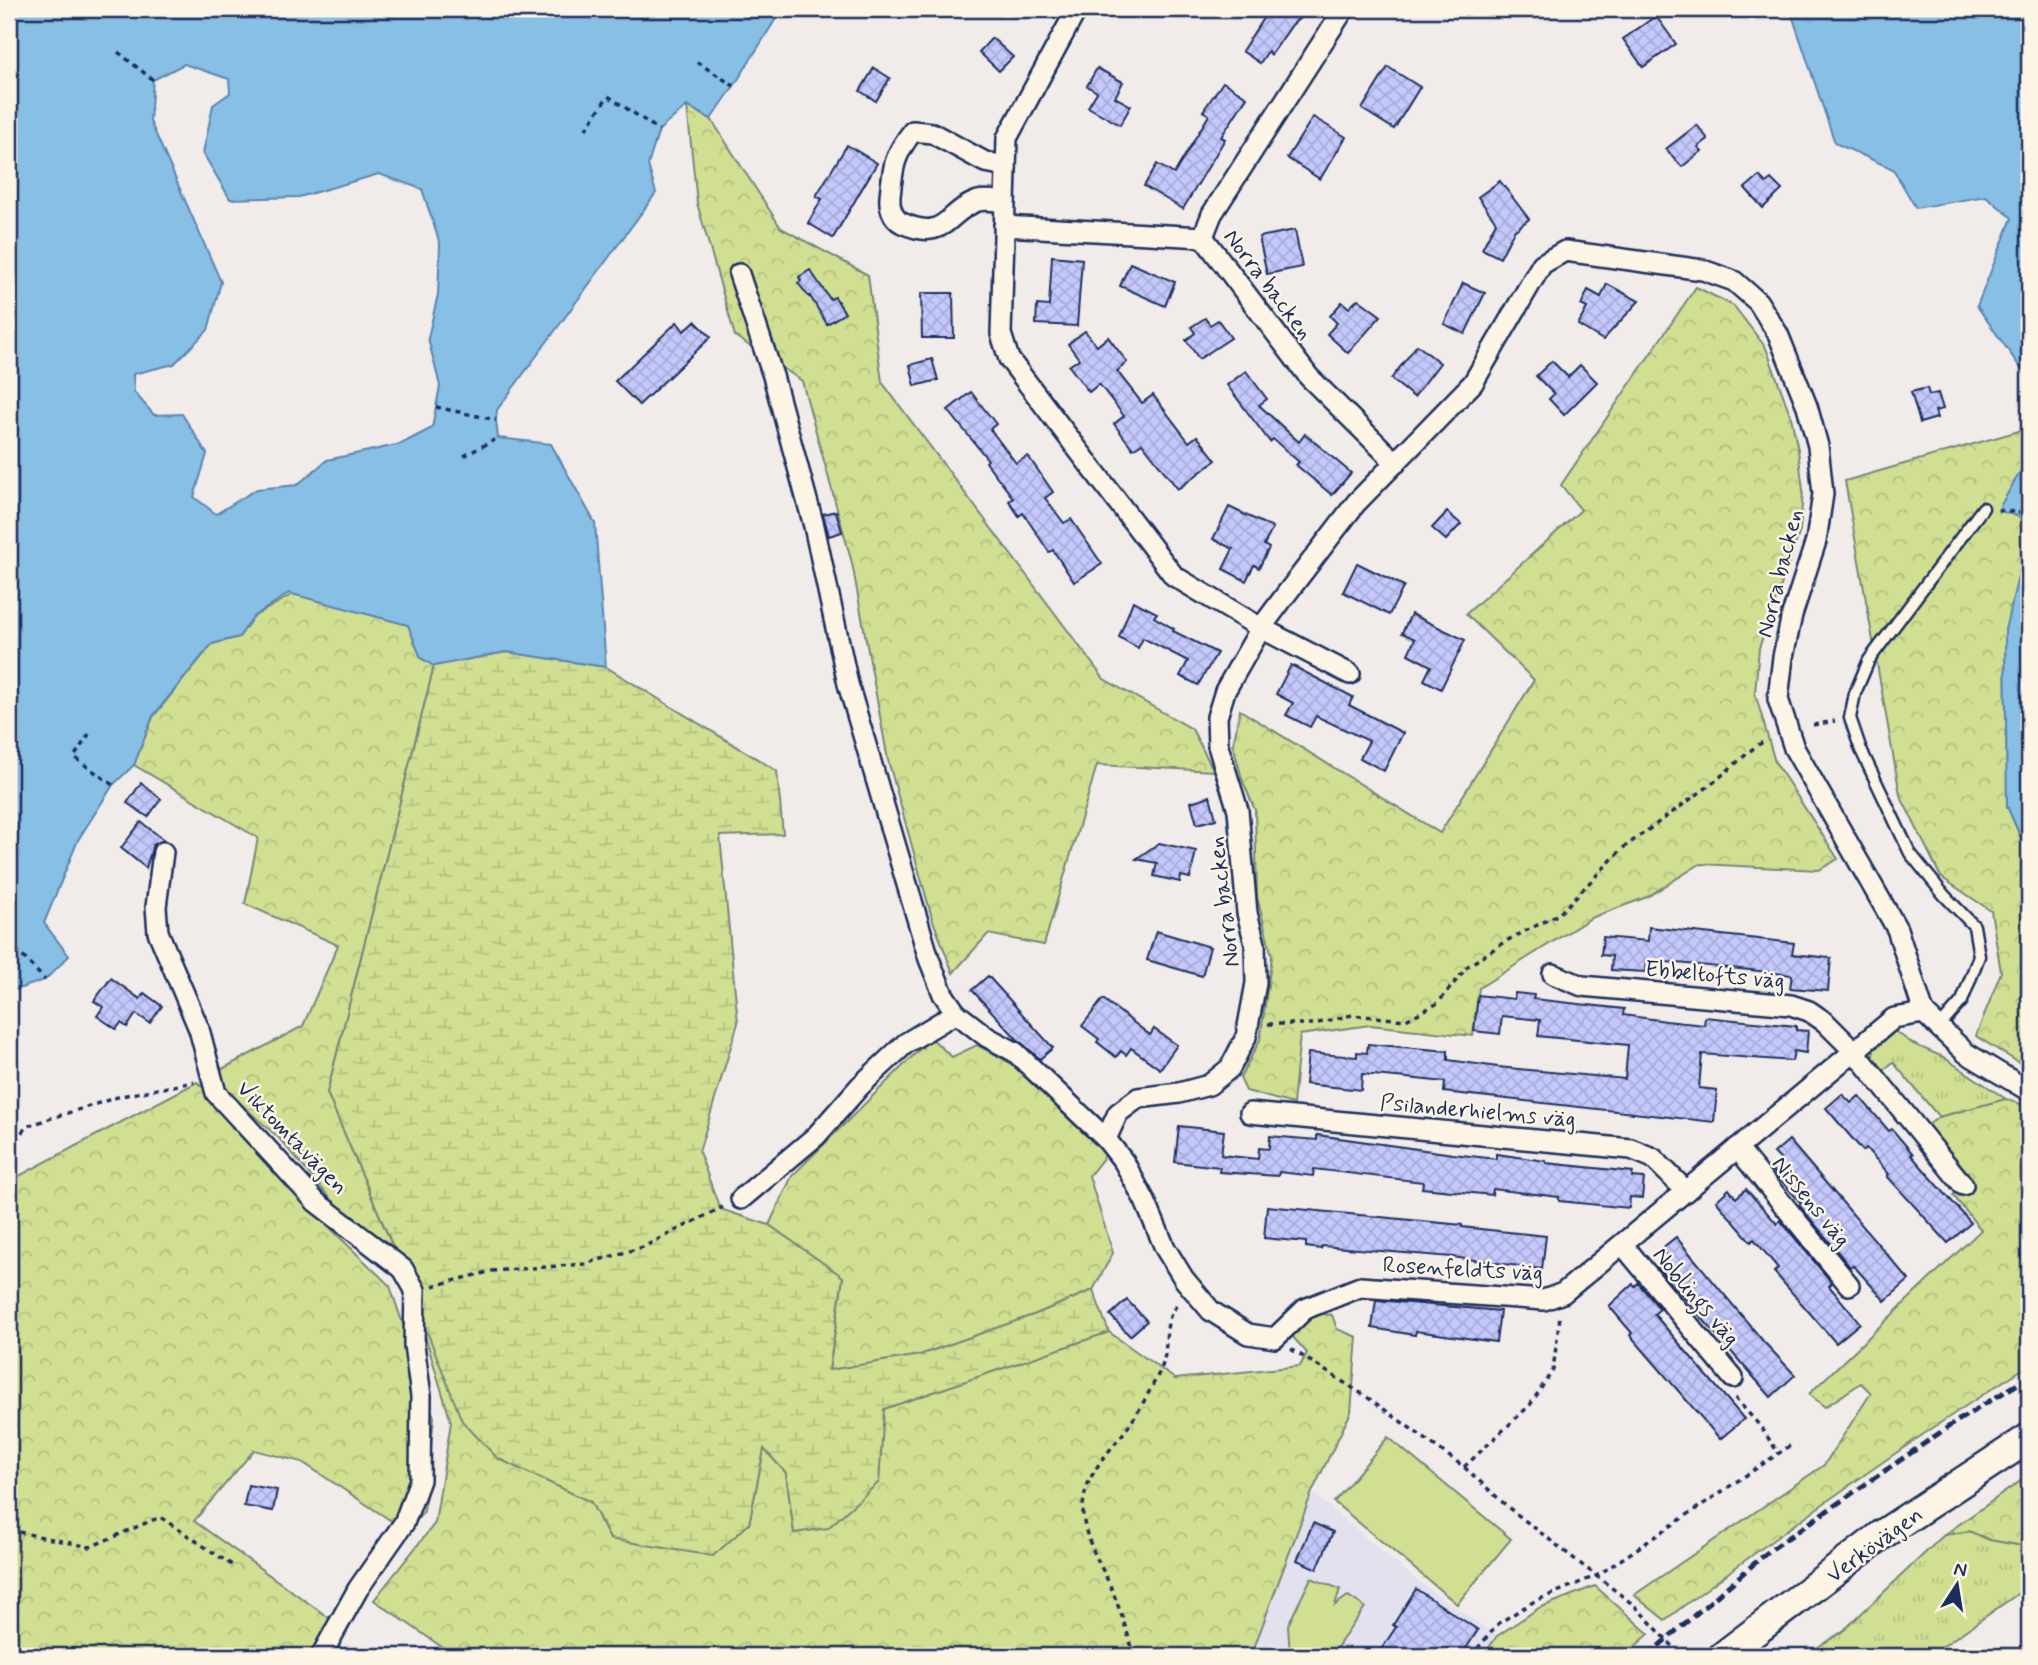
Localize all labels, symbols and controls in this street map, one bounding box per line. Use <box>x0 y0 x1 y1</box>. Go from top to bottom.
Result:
street label: Norra backen <box>1216 224 1319 347</box>
street label: Norra backen <box>1750 506 1811 641</box>
street label: Norra backen <box>1202 835 1248 969</box>
street label: Ebbeltofts väg <box>1644 955 1786 997</box>
street label: Viktomtavägen <box>229 1075 354 1202</box>
street label: Psilanderhielms väg <box>1379 1088 1577 1136</box>
street label: Nissens väg <box>1764 1150 1857 1254</box>
street label: Noblings väg <box>1644 1241 1746 1355</box>
street label: Rosenfeldts väg <box>1382 1251 1544 1289</box>
street label: Verkövägen <box>1821 1500 1929 1591</box>
north arrow <box>1923 1550 1993 1620</box>
text: N <box>1951 1556 1969 1583</box>

